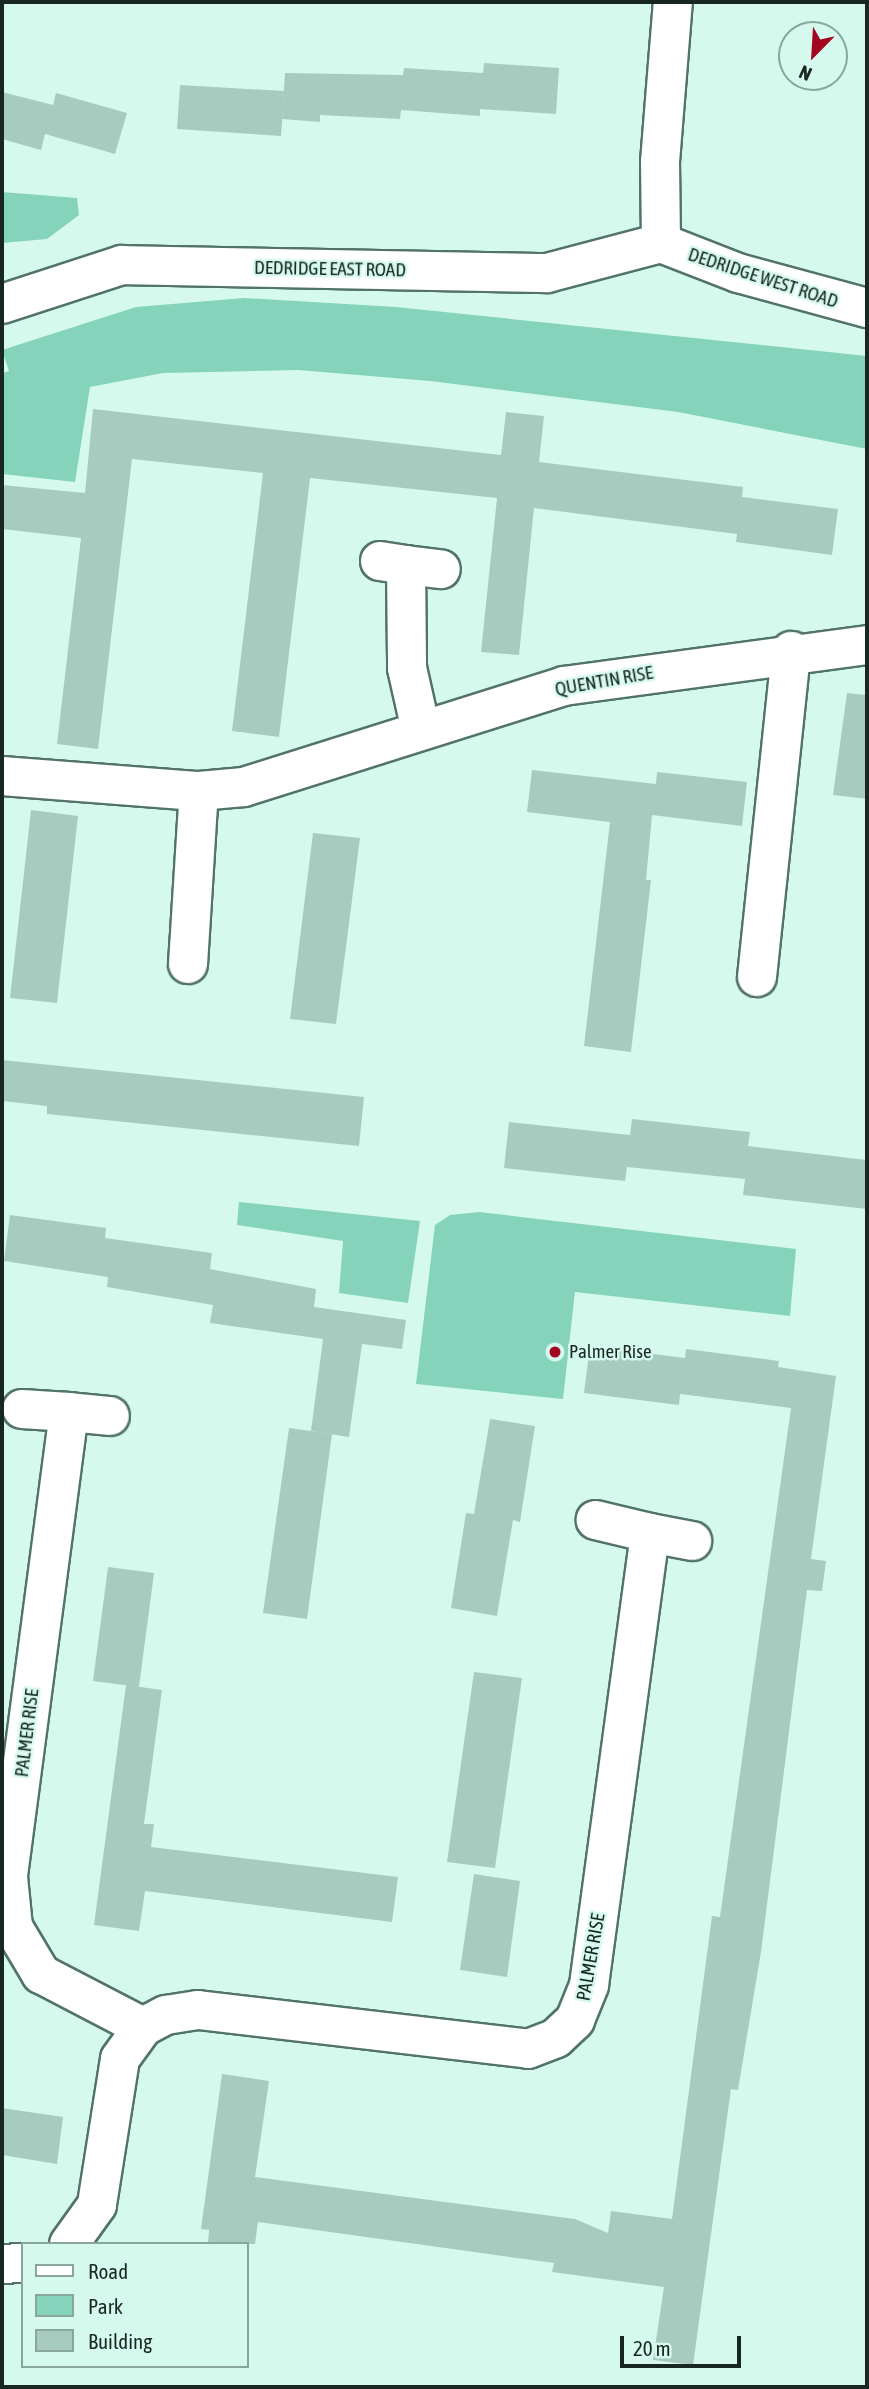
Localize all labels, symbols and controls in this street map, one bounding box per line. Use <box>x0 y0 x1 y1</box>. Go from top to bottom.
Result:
north arrow <box>778 21 848 91</box>
text: N <box>796 61 815 86</box>
street label: DEDRIDGE WEST ROAD <box>685 243 841 313</box>
street label: DEDRIDGE EAST ROAD <box>254 256 406 282</box>
street label: QUENTIN RISE <box>553 661 655 701</box>
place label: Palmer Rise <box>569 1341 652 1363</box>
marker: Palmer Rise <box>547 1344 563 1360</box>
street label: PALMER RISE <box>10 1688 44 1778</box>
street label: PALMER RISE <box>572 1911 610 2003</box>
legend <box>21 2242 248 2368</box>
text: Road <box>88 2259 128 2283</box>
text: Park <box>88 2294 123 2318</box>
scale bar <box>624 2322 745 2366</box>
text: Building <box>88 2329 152 2353</box>
text: 20 m <box>633 2336 671 2360</box>

